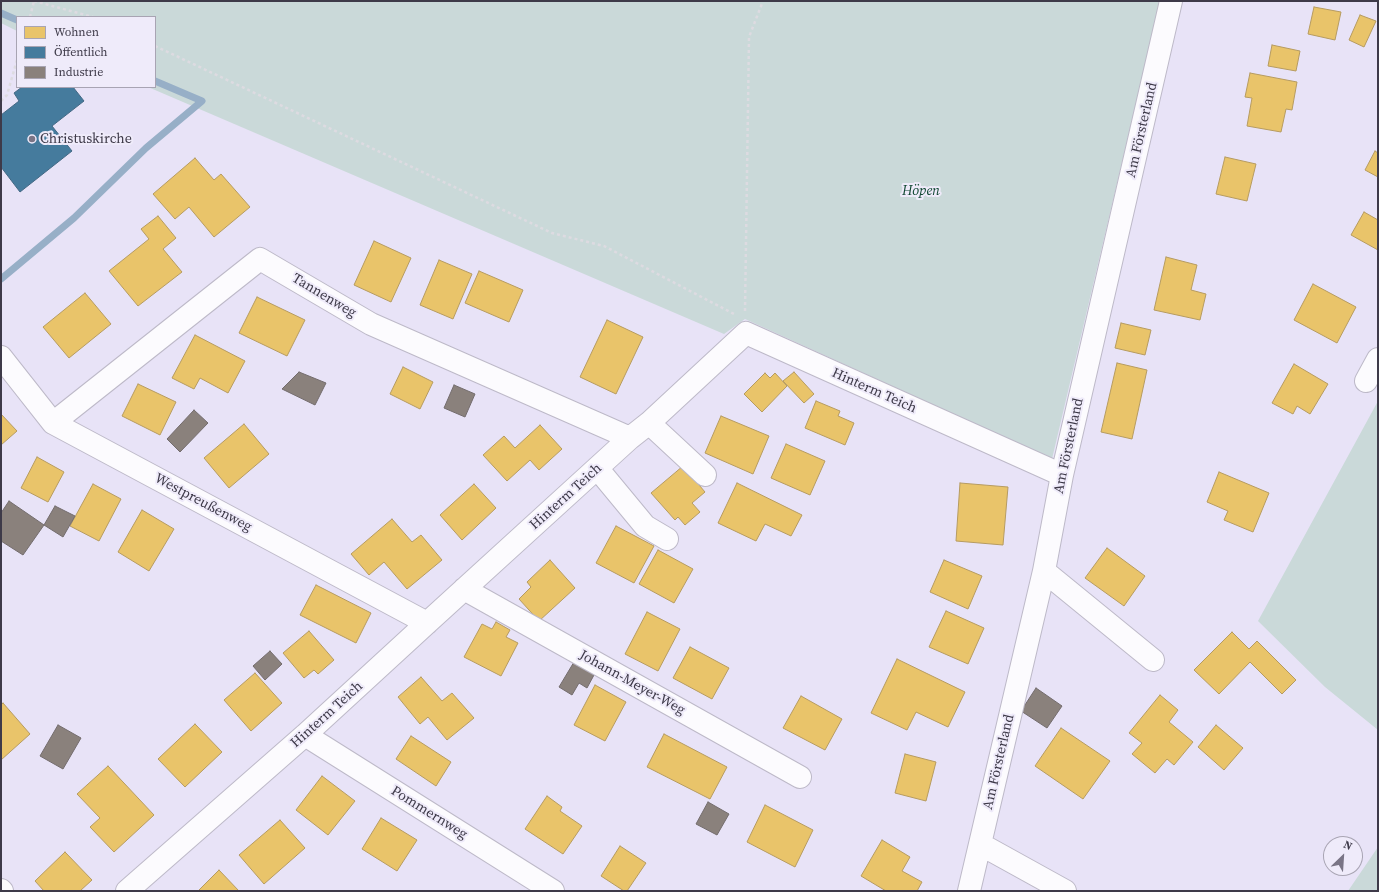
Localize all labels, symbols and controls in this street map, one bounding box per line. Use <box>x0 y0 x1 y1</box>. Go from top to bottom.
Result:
legend <box>16 16 156 88</box>
text: Wohnen <box>54 24 99 40</box>
text: Öffentlich <box>54 44 108 60</box>
text: Industrie <box>54 64 103 80</box>
street label: Am Försterland <box>1123 81 1161 179</box>
place label: Christuskirche <box>40 131 132 147</box>
marker: Christuskirche <box>27 134 37 144</box>
park label: Höpen <box>902 183 940 199</box>
street label: Tannenweg <box>289 270 359 322</box>
street label: Hinterm Teich <box>829 365 919 417</box>
street label: Am Försterland <box>1051 397 1087 495</box>
street label: Hinterm Teich <box>527 460 605 534</box>
street label: Westpreußenweg <box>151 470 255 536</box>
street label: Johann-Meyer-Weg <box>576 647 688 719</box>
street label: Hinterm Teich <box>288 678 366 752</box>
street label: Am Försterland <box>980 713 1018 811</box>
street label: Pommernweg <box>388 783 470 843</box>
north arrow <box>1323 836 1363 876</box>
text: N <box>1341 837 1355 854</box>

